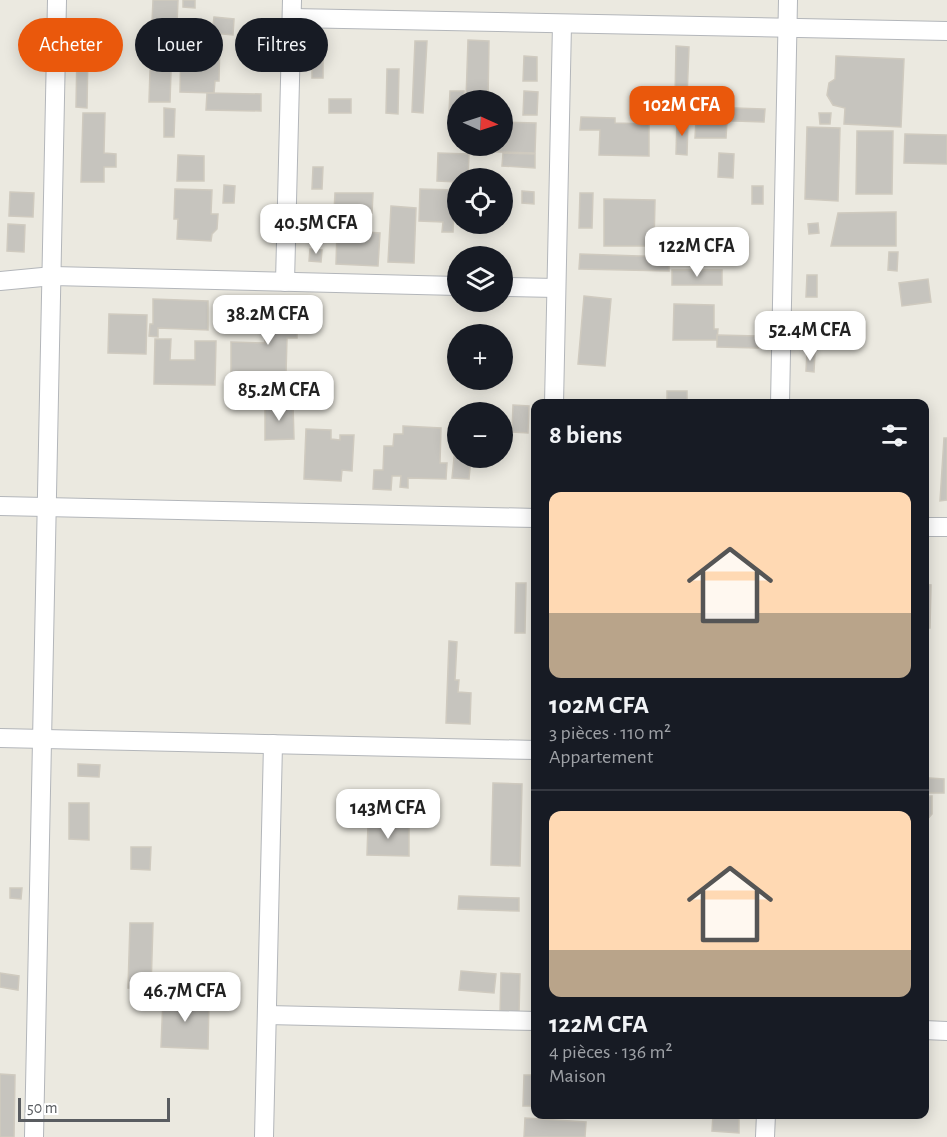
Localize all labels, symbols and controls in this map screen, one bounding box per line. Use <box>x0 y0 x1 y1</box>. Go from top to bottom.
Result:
chip: Acheter <box>18 18 123 72</box>
chip: Louer <box>135 18 223 72</box>
chip: Filtres <box>235 18 328 72</box>
pin: 102M CFA <box>620 86 744 137</box>
north arrow <box>447 90 513 156</box>
map controls <box>447 90 513 468</box>
text: 102M CFA <box>644 95 720 115</box>
button: locate <box>447 168 513 234</box>
pin: 40.5M CFA <box>247 204 385 255</box>
text: 40.5M CFA <box>274 213 358 233</box>
pin: 122M CFA <box>635 227 759 278</box>
text: 122M CFA <box>659 236 735 256</box>
button: layers <box>447 246 513 312</box>
pin: 38.2M CFA <box>199 295 337 346</box>
text: 38.2M CFA <box>227 304 309 324</box>
pin: 52.4M CFA <box>741 311 879 362</box>
text: 52.4M CFA <box>769 320 851 340</box>
button: + <box>447 324 513 390</box>
pin: 85.2M CFA <box>210 371 348 422</box>
text: 85.2M CFA <box>238 380 320 400</box>
button: − <box>447 402 513 468</box>
icon: filters <box>878 419 911 452</box>
text: 8 biens <box>549 422 622 448</box>
icon: home <box>676 531 784 639</box>
text: 102M CFA <box>549 692 649 718</box>
text: 3 pièces · 110 m² <box>549 723 671 743</box>
text: Appartement <box>549 747 653 767</box>
pin: 143M CFA <box>326 789 450 840</box>
text: 143M CFA <box>350 798 426 818</box>
icon: home <box>676 850 784 958</box>
pin: 46.7M CFA <box>116 972 254 1023</box>
text: 46.7M CFA <box>144 981 226 1001</box>
text: 122M CFA <box>549 1011 648 1037</box>
text: 4 pièces · 136 m² <box>549 1042 672 1062</box>
text: Maison <box>549 1066 606 1086</box>
scale bar <box>18 1095 170 1122</box>
text: 50 m <box>27 1100 58 1116</box>

